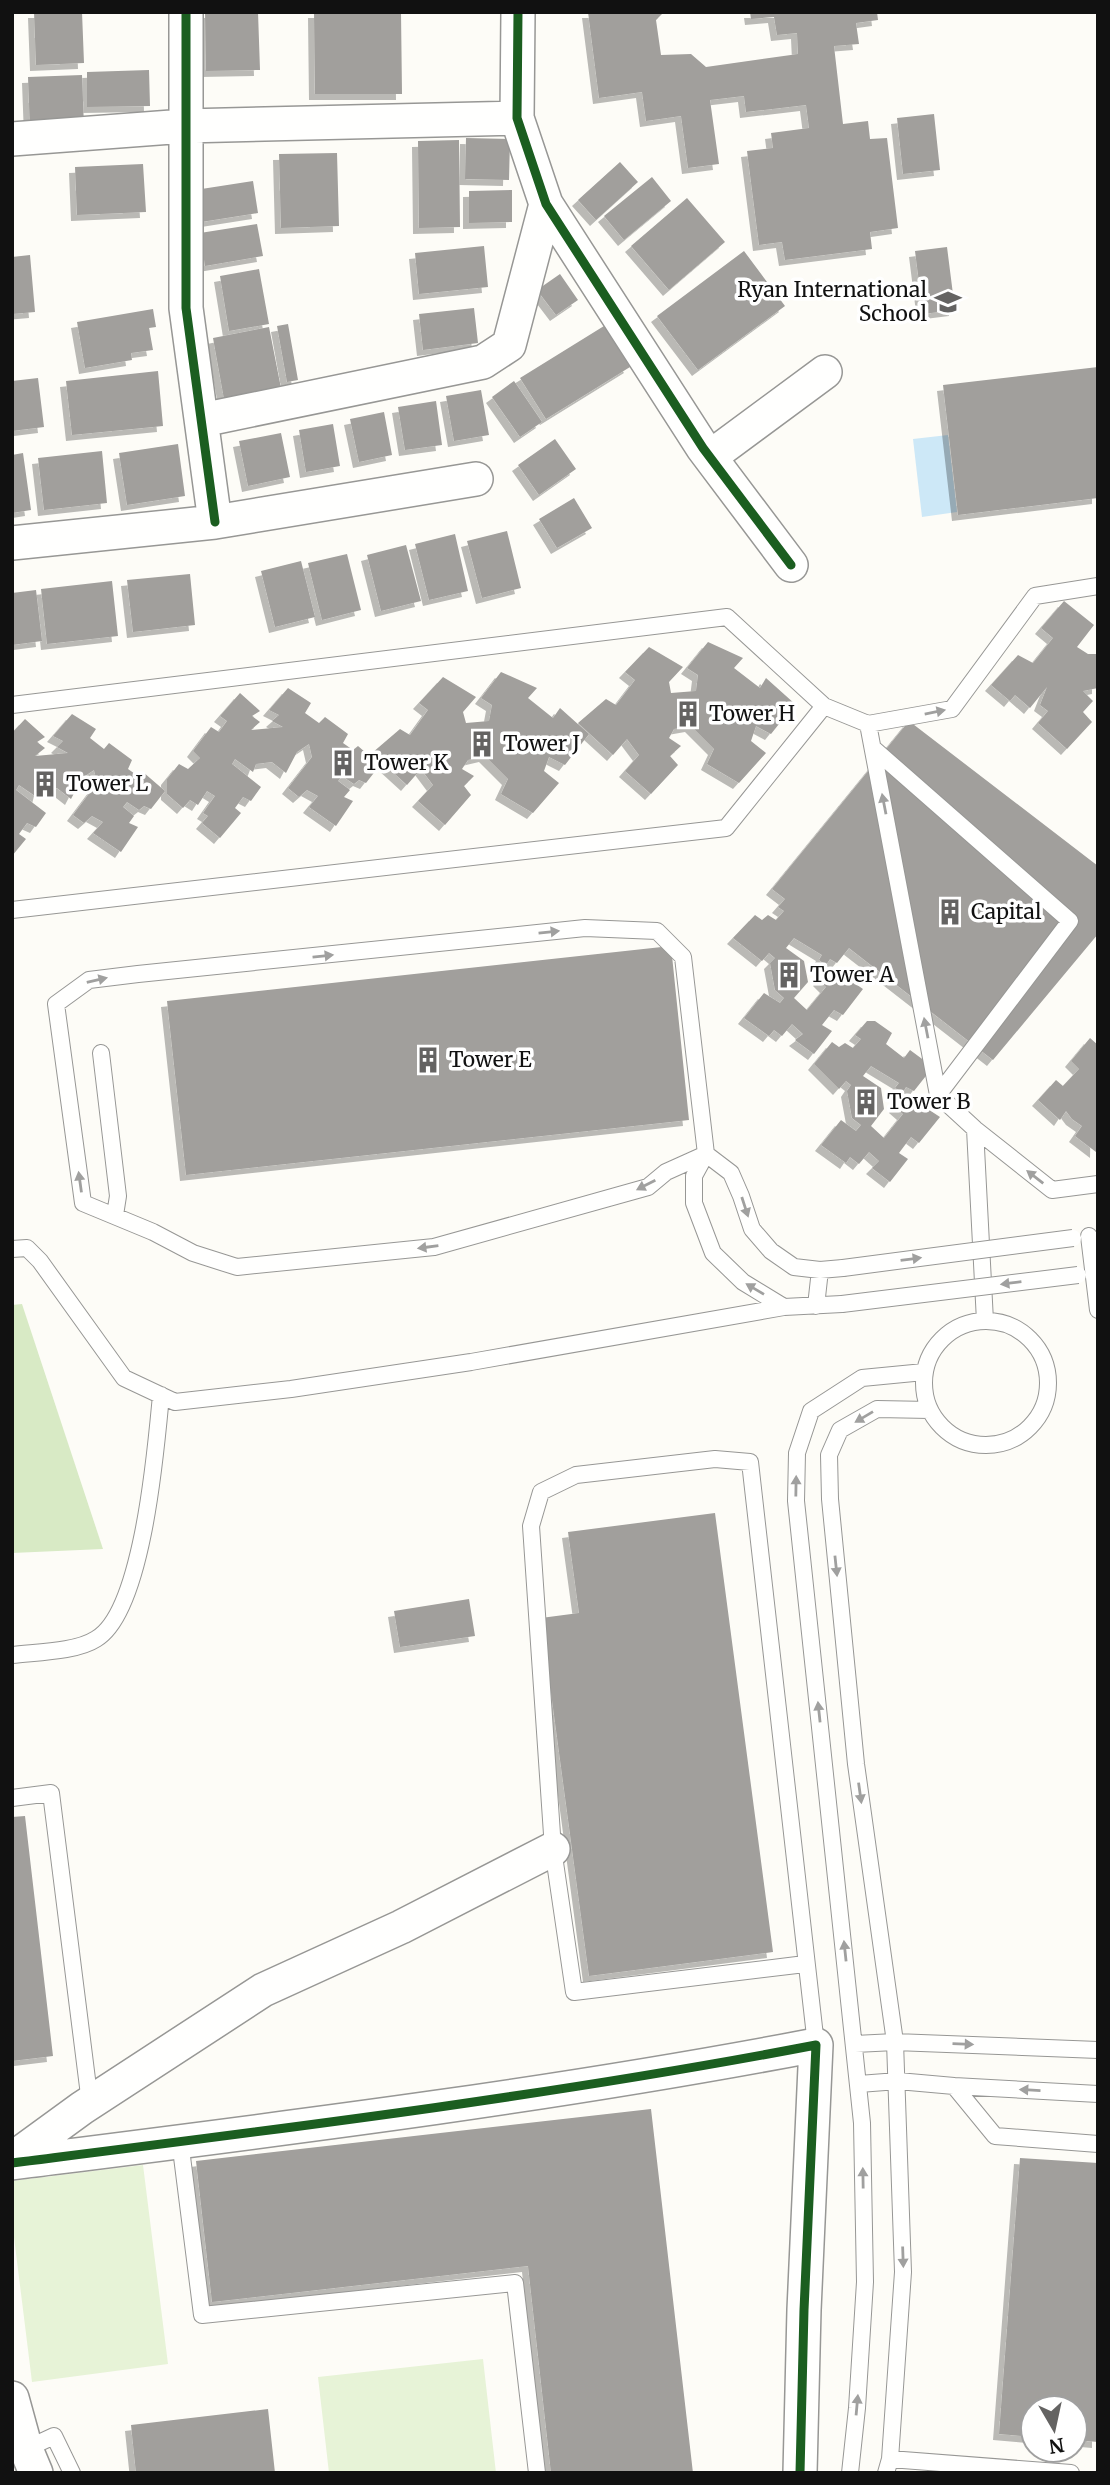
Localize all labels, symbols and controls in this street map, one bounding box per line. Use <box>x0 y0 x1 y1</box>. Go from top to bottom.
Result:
place label: Ryan International School <box>737 276 927 327</box>
school or university icon: Ryan International School <box>933 287 963 317</box>
building icon: Tower H <box>673 699 703 729</box>
place label: Tower H <box>709 700 795 727</box>
one-way arrow <box>924 706 946 717</box>
building icon: Tower J <box>467 729 497 759</box>
place label: Tower J <box>503 730 580 757</box>
building icon: Tower K <box>328 748 358 778</box>
place label: Tower K <box>364 749 449 776</box>
building icon: Tower L <box>30 769 60 799</box>
place label: Tower L <box>66 770 148 797</box>
one-way arrow <box>878 793 889 815</box>
building icon: Capital <box>935 897 965 927</box>
place label: Capital <box>971 898 1042 925</box>
one-way arrow <box>538 927 560 938</box>
one-way arrow <box>312 950 334 961</box>
building icon: Tower A <box>774 960 804 990</box>
place label: Tower A <box>810 961 894 988</box>
one-way arrow <box>86 975 108 986</box>
one-way arrow <box>920 1017 931 1039</box>
building icon: Tower E <box>413 1045 443 1075</box>
place label: Tower E <box>449 1046 532 1073</box>
building icon: Tower B <box>851 1087 881 1117</box>
place label: Tower B <box>887 1088 970 1115</box>
one-way arrow <box>1026 1169 1044 1184</box>
one-way arrow <box>75 1171 86 1193</box>
one-way arrow <box>636 1180 656 1191</box>
one-way arrow <box>740 1196 751 1217</box>
one-way arrow <box>417 1242 439 1253</box>
one-way arrow <box>900 1254 922 1265</box>
one-way arrow <box>999 1278 1021 1289</box>
one-way arrow <box>745 1283 764 1295</box>
one-way arrow <box>854 1410 873 1423</box>
one-way arrow <box>790 1475 802 1497</box>
one-way arrow <box>831 1556 842 1578</box>
one-way arrow <box>813 1701 824 1723</box>
one-way arrow <box>854 1782 865 1804</box>
one-way arrow <box>839 1940 850 1962</box>
one-way arrow <box>952 2039 974 2050</box>
one-way arrow <box>1018 2085 1040 2096</box>
one-way arrow <box>857 2166 868 2188</box>
one-way arrow <box>897 2246 909 2268</box>
one-way arrow <box>852 2394 863 2416</box>
north arrow <box>1019 2394 1089 2464</box>
text: N <box>1047 2433 1066 2459</box>

